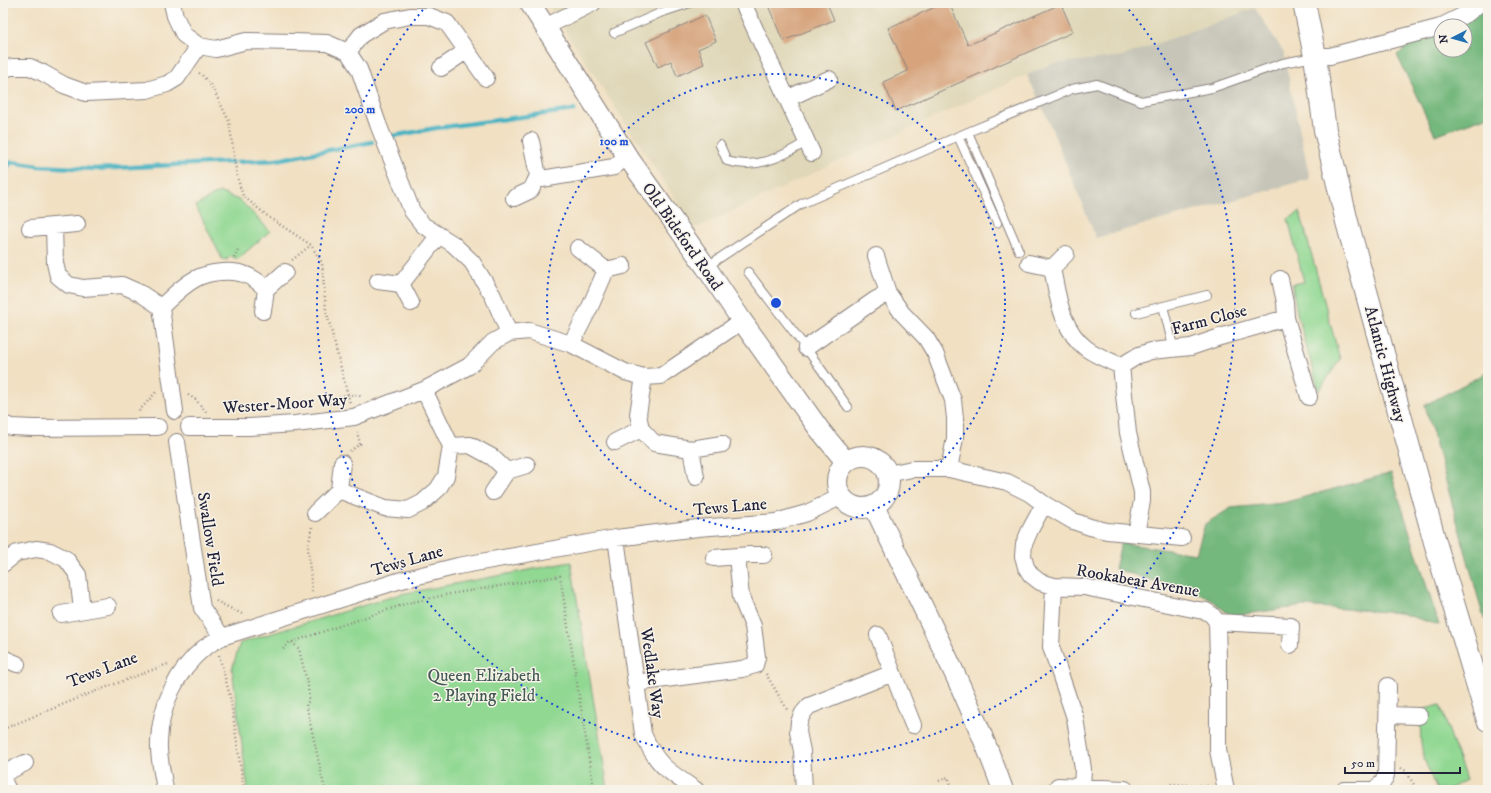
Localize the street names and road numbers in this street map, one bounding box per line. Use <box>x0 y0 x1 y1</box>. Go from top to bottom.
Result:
street label: Old Bideford Road <box>637 178 728 295</box>
street label: Farm Close <box>1169 299 1249 341</box>
street label: Atlantic Highway <box>1359 303 1411 426</box>
street label: Wester-Moor Way <box>221 389 349 419</box>
street label: Swallow Field <box>192 490 228 588</box>
street label: Tews Lane <box>692 493 768 521</box>
street label: Tews Lane <box>369 540 446 582</box>
street label: Rookabear Avenue <box>1075 559 1201 603</box>
street label: Wedlake Way <box>635 625 669 721</box>
street label: Tews Lane <box>64 646 141 693</box>

